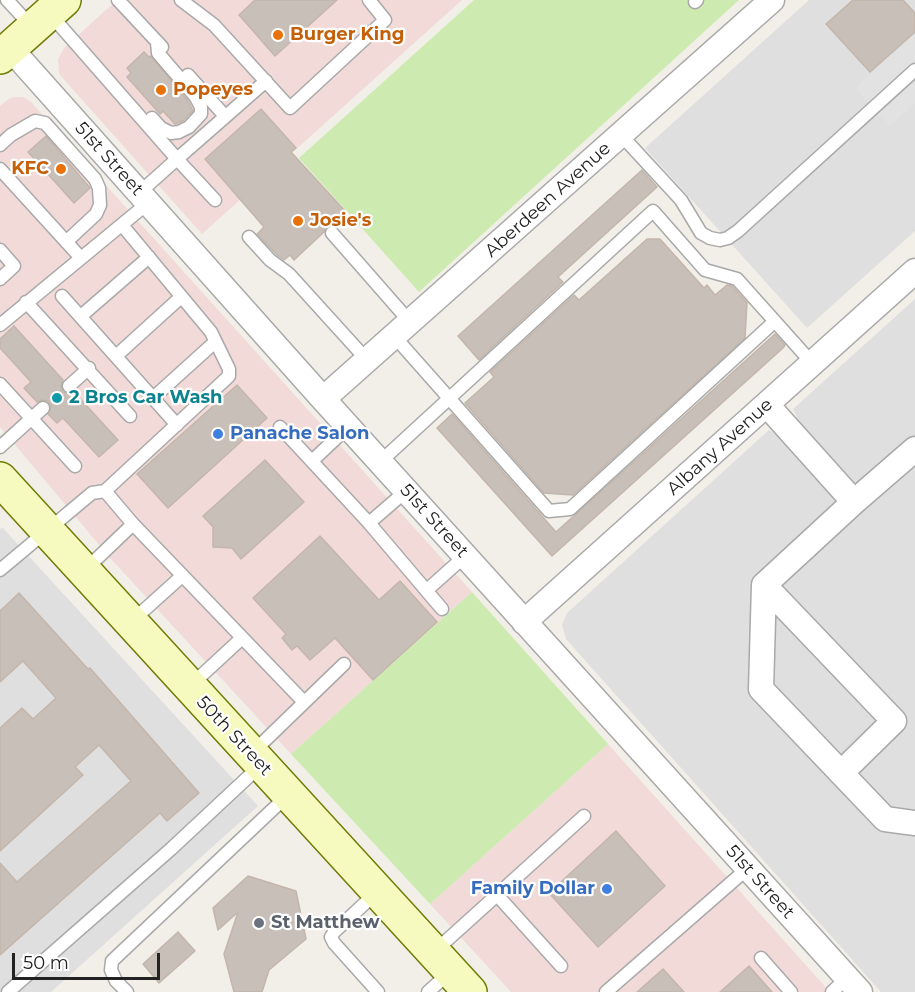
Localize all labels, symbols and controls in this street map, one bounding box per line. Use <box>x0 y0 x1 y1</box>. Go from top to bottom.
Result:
place label: Burger King <box>290 24 404 46</box>
marker: Burger King <box>271 28 285 42</box>
place label: Popeyes <box>173 79 253 101</box>
marker: Popeyes <box>154 83 168 97</box>
street label: 51st Street <box>70 118 148 200</box>
street label: Aberdeen Avenue <box>481 138 615 262</box>
place label: KFC <box>11 158 49 180</box>
marker: KFC <box>54 162 68 176</box>
place label: Josie's <box>310 210 371 232</box>
marker: Josie's <box>291 214 305 228</box>
place label: 2 Bros Car Wash <box>69 387 222 409</box>
marker: 2 Bros Car Wash <box>50 391 64 405</box>
street label: Albany Avenue <box>663 394 777 500</box>
place label: Panache Salon <box>230 423 369 445</box>
marker: Panache Salon <box>211 427 225 441</box>
street label: 51st Street <box>395 480 473 562</box>
street label: 50th Street <box>192 692 276 780</box>
street label: 51st Street <box>721 841 799 923</box>
place label: Family Dollar <box>471 878 595 900</box>
marker: Family Dollar <box>600 882 614 896</box>
place label: St Matthew <box>271 912 380 934</box>
marker: St Matthew <box>252 916 266 930</box>
scale bar <box>15 941 164 979</box>
text: 50 m <box>23 952 69 974</box>

